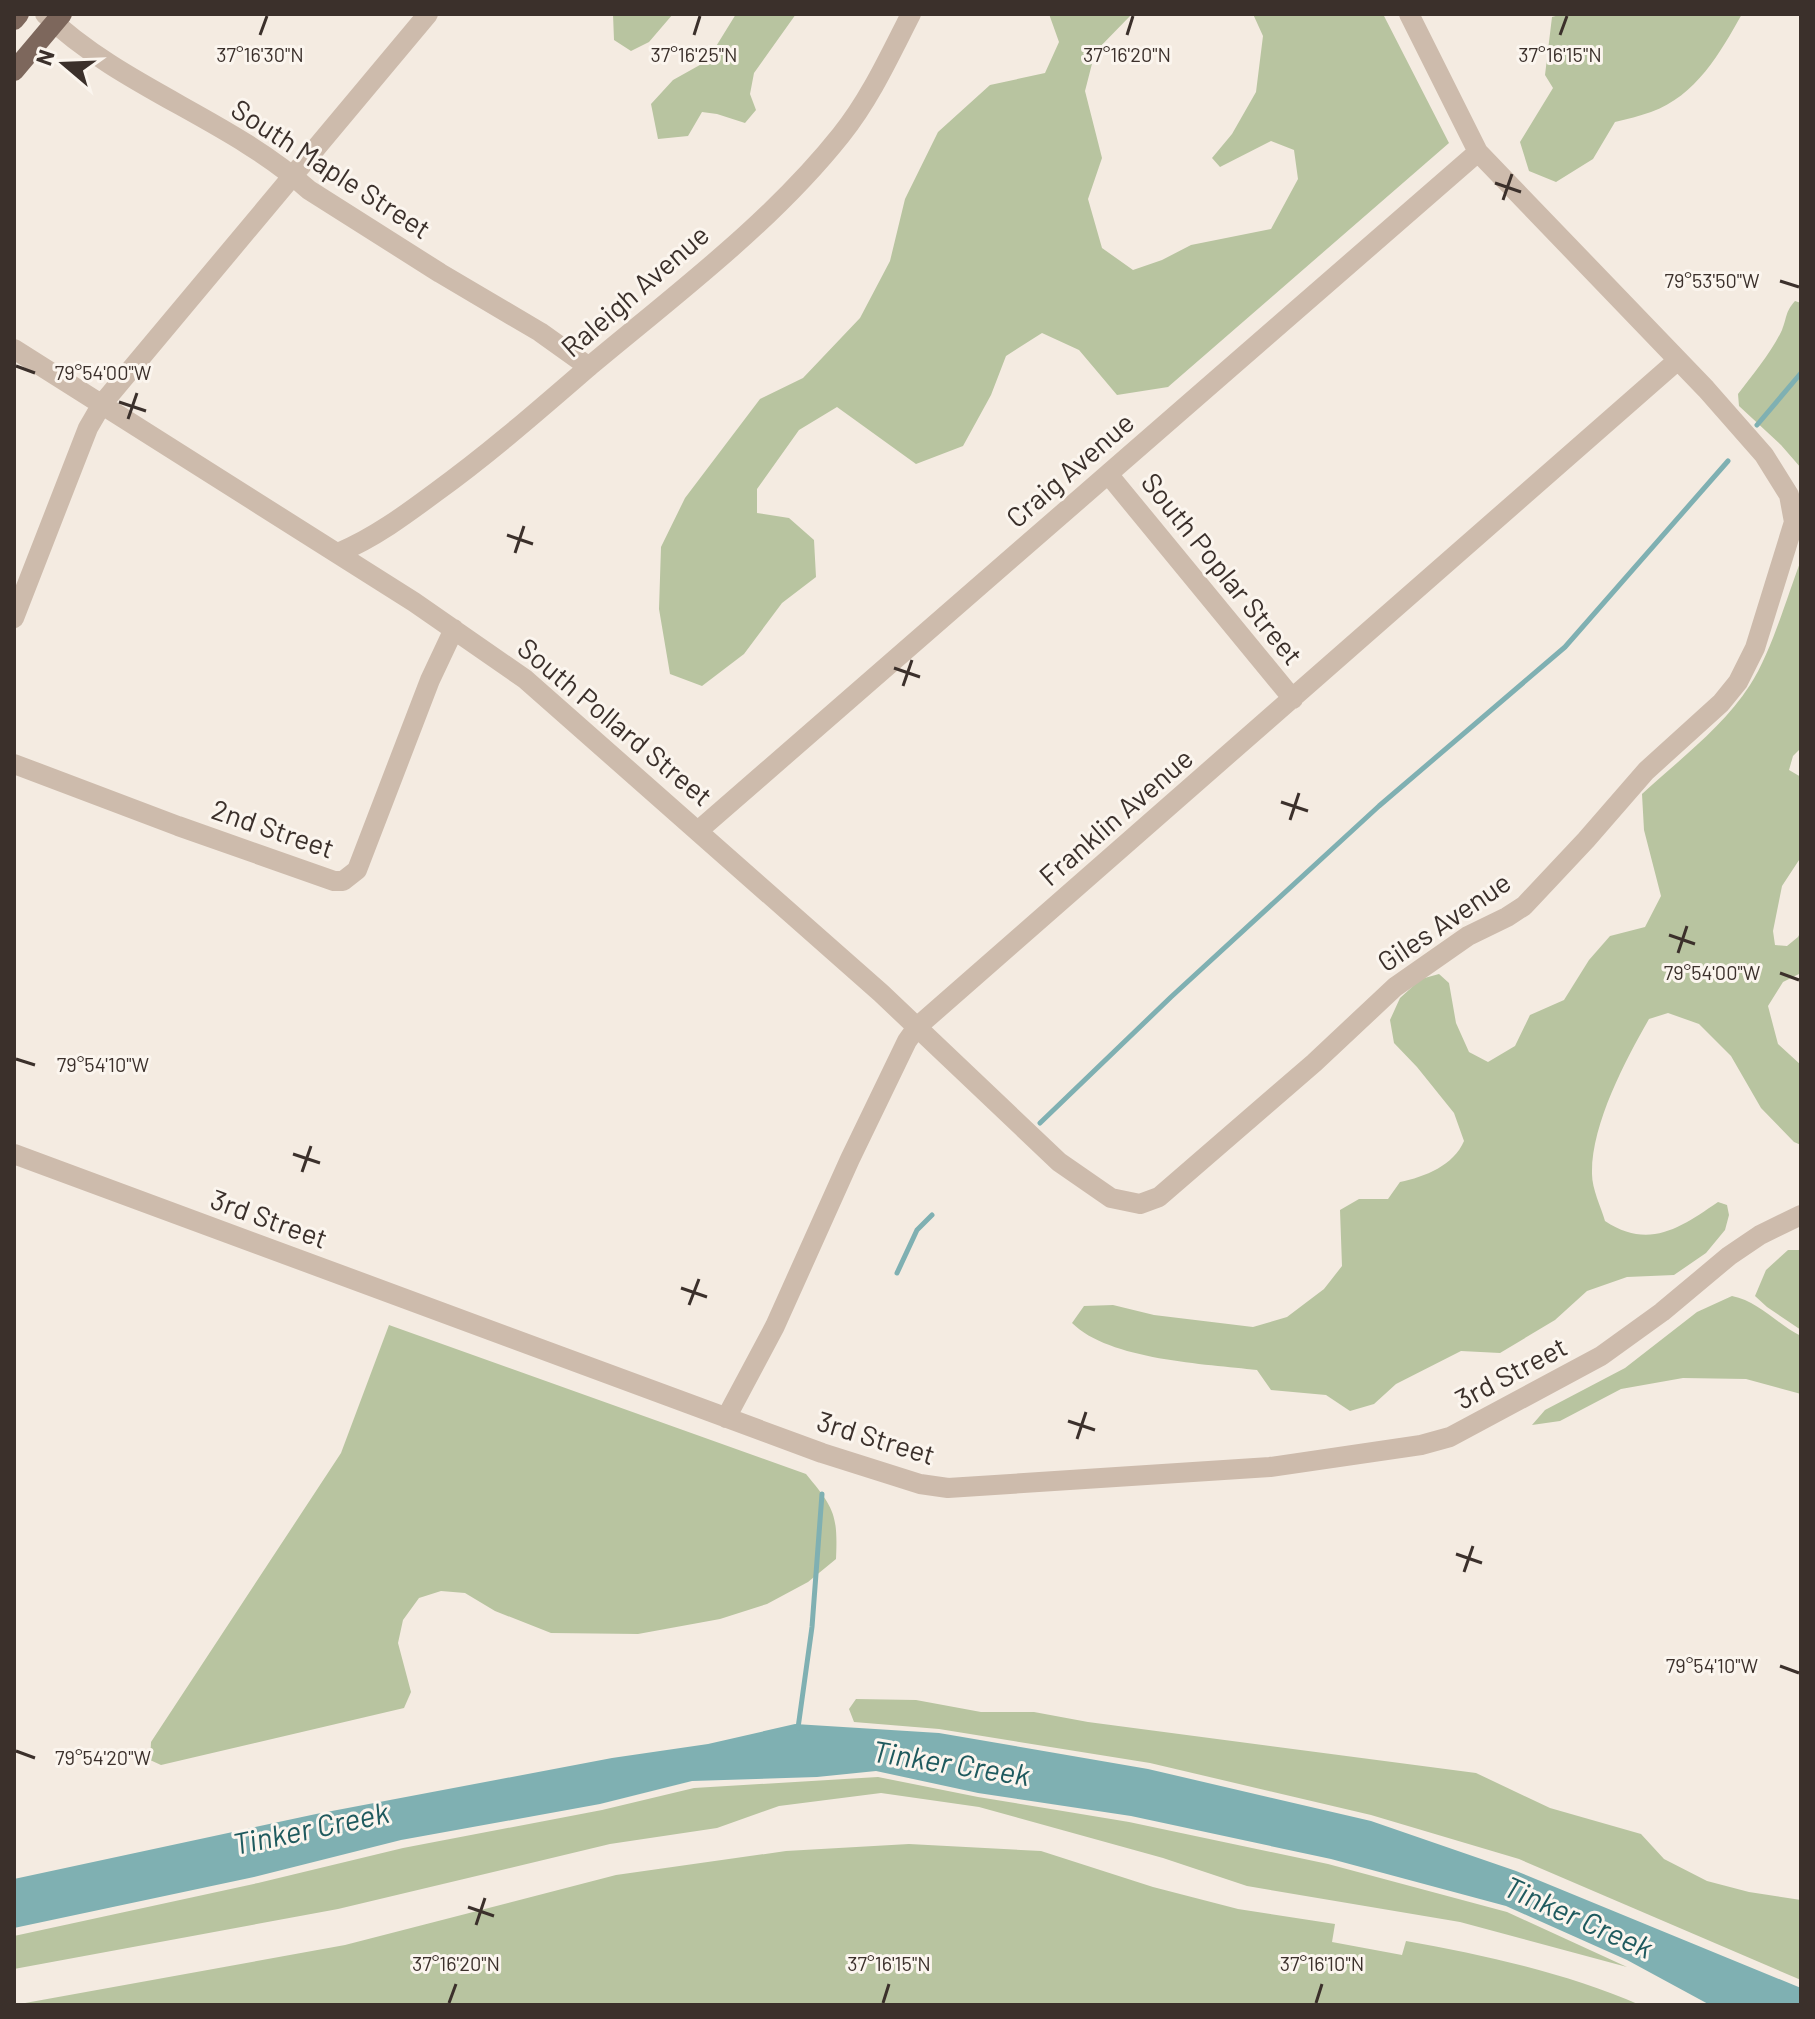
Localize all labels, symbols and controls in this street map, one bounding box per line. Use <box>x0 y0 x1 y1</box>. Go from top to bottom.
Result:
north arrow <box>24 24 104 104</box>
text: 37°16'30"N <box>216 42 304 66</box>
text: 37°16'25"N <box>650 42 738 66</box>
text: 37°16'20"N <box>1083 42 1171 66</box>
text: 37°16'15"N <box>1518 42 1602 66</box>
text: N <box>29 46 59 68</box>
street label: South Maple Street <box>226 91 438 245</box>
street label: Raleigh Avenue <box>554 217 715 364</box>
text: 79°53'50"W <box>1664 268 1760 292</box>
text: 79°54'00"W <box>55 360 152 384</box>
street label: Craig Avenue <box>999 405 1140 534</box>
street label: South Poplar Street <box>1135 465 1311 671</box>
street label: South Pollard Street <box>511 630 720 812</box>
street label: Franklin Avenue <box>1032 740 1199 892</box>
street label: 2nd Street <box>208 791 339 865</box>
street label: Giles Avenue <box>1370 864 1517 978</box>
text: 79°54'00"W <box>1664 960 1761 984</box>
text: 79°54'10"W <box>57 1052 150 1076</box>
street label: 3rd Street <box>206 1181 332 1255</box>
street label: 3rd Street <box>1449 1329 1572 1416</box>
street label: 3rd Street <box>813 1403 940 1471</box>
text: 79°54'10"W <box>1666 1653 1759 1677</box>
water label: Tinker Creek <box>870 1732 1033 1792</box>
text: 79°54'20"W <box>55 1745 151 1769</box>
water label: Tinker Creek <box>229 1793 392 1861</box>
water label: Tinker Creek <box>1499 1867 1659 1965</box>
text: 37°16'20"N <box>412 1951 500 1975</box>
text: 37°16'15"N <box>847 1951 931 1975</box>
text: 37°16'10"N <box>1280 1951 1364 1975</box>

